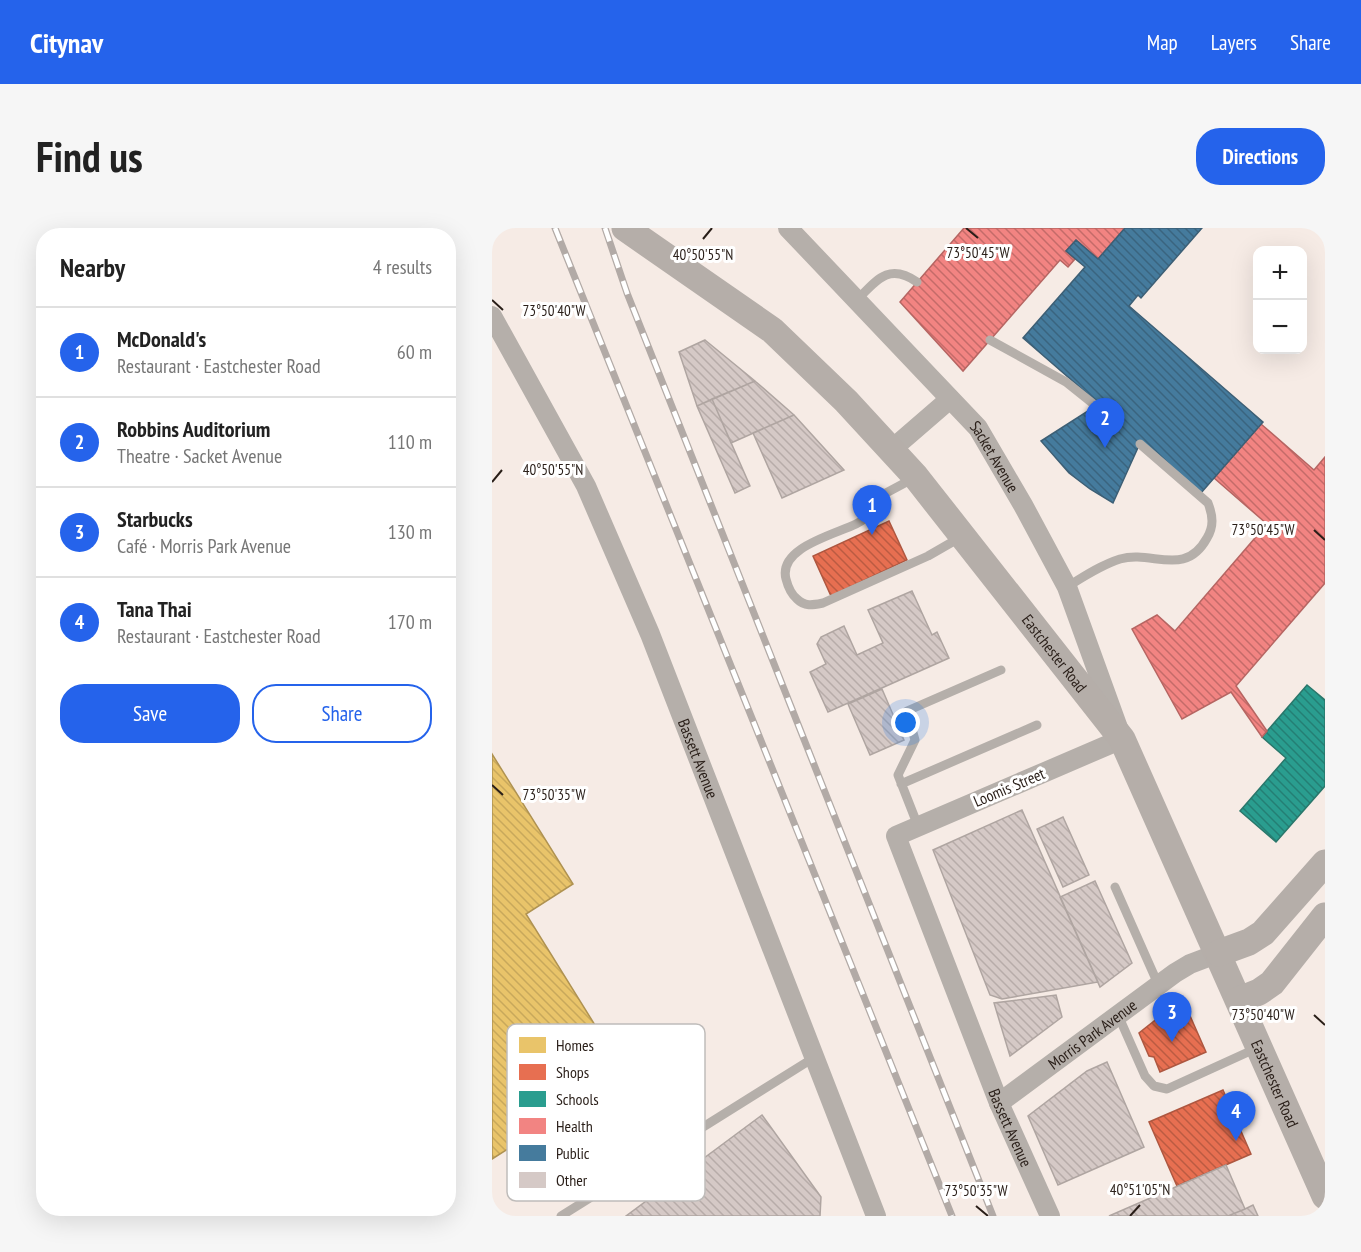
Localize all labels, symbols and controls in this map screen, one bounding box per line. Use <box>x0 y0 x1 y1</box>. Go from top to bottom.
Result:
text: Citynav <box>30 24 103 61</box>
text: Map <box>1147 29 1178 56</box>
text: Layers <box>1211 29 1257 56</box>
text: Share <box>1290 29 1331 56</box>
button: Directions <box>1196 128 1325 185</box>
text: Find us <box>36 129 143 184</box>
text: 73°50'45"W <box>946 243 1010 262</box>
text: 40°50'55"N <box>673 245 733 264</box>
map controls <box>1253 246 1307 354</box>
button: + <box>1253 246 1307 300</box>
text: Nearby <box>60 251 125 284</box>
text: 4 results <box>373 254 432 280</box>
button: − <box>1253 300 1307 354</box>
text: 73°50'40"W <box>522 301 586 320</box>
text: McDonald's <box>117 325 206 353</box>
text: 1 <box>75 339 84 365</box>
text: 60 m <box>397 339 432 365</box>
text: Restaurant · Eastchester Road <box>117 353 321 379</box>
pin: 2 <box>1086 398 1124 448</box>
text: Robbins Auditorium <box>117 415 270 443</box>
street label: Sacket Avenue <box>966 416 1023 496</box>
text: 2 <box>75 429 84 455</box>
text: 110 m <box>388 429 432 455</box>
text: Theatre · Sacket Avenue <box>117 443 282 469</box>
text: 40°50'55"N <box>523 460 583 479</box>
pin: 1 <box>852 486 892 535</box>
text: Starbucks <box>117 505 193 533</box>
text: 3 <box>75 519 84 545</box>
text: 130 m <box>388 519 432 545</box>
text: 73°50'45"W <box>1231 520 1295 539</box>
text: Café · Morris Park Avenue <box>117 533 291 559</box>
text: Tana Thai <box>117 595 192 623</box>
text: 4 <box>75 609 84 635</box>
text: 170 m <box>388 609 432 635</box>
street label: Eastchester Road <box>1018 610 1091 696</box>
text: Restaurant · Eastchester Road <box>117 623 321 649</box>
button: Save <box>60 684 240 743</box>
button: Share <box>252 684 432 743</box>
your location <box>891 708 920 737</box>
street label: Bassett Avenue <box>674 716 723 801</box>
street label: Loomis Street <box>970 763 1048 811</box>
text: 73°50'35"W <box>522 785 586 804</box>
pin: 3 <box>1152 992 1192 1042</box>
street label: Morris Park Avenue <box>1044 995 1141 1073</box>
text: 73°50'40"W <box>1231 1005 1295 1024</box>
legend <box>507 1024 705 1201</box>
text: Homes <box>556 1035 594 1055</box>
street label: Eastchester Road <box>1247 1037 1303 1130</box>
text: Shops <box>556 1062 589 1082</box>
street label: Bassett Avenue <box>984 1086 1036 1170</box>
text: Schools <box>556 1089 599 1109</box>
pin: 4 <box>1216 1092 1256 1141</box>
text: Health <box>556 1116 593 1136</box>
text: Public <box>556 1143 590 1163</box>
text: Other <box>556 1170 588 1190</box>
text: 40°51'05"N <box>1110 1180 1170 1199</box>
text: 73°50'35"W <box>944 1181 1008 1200</box>

